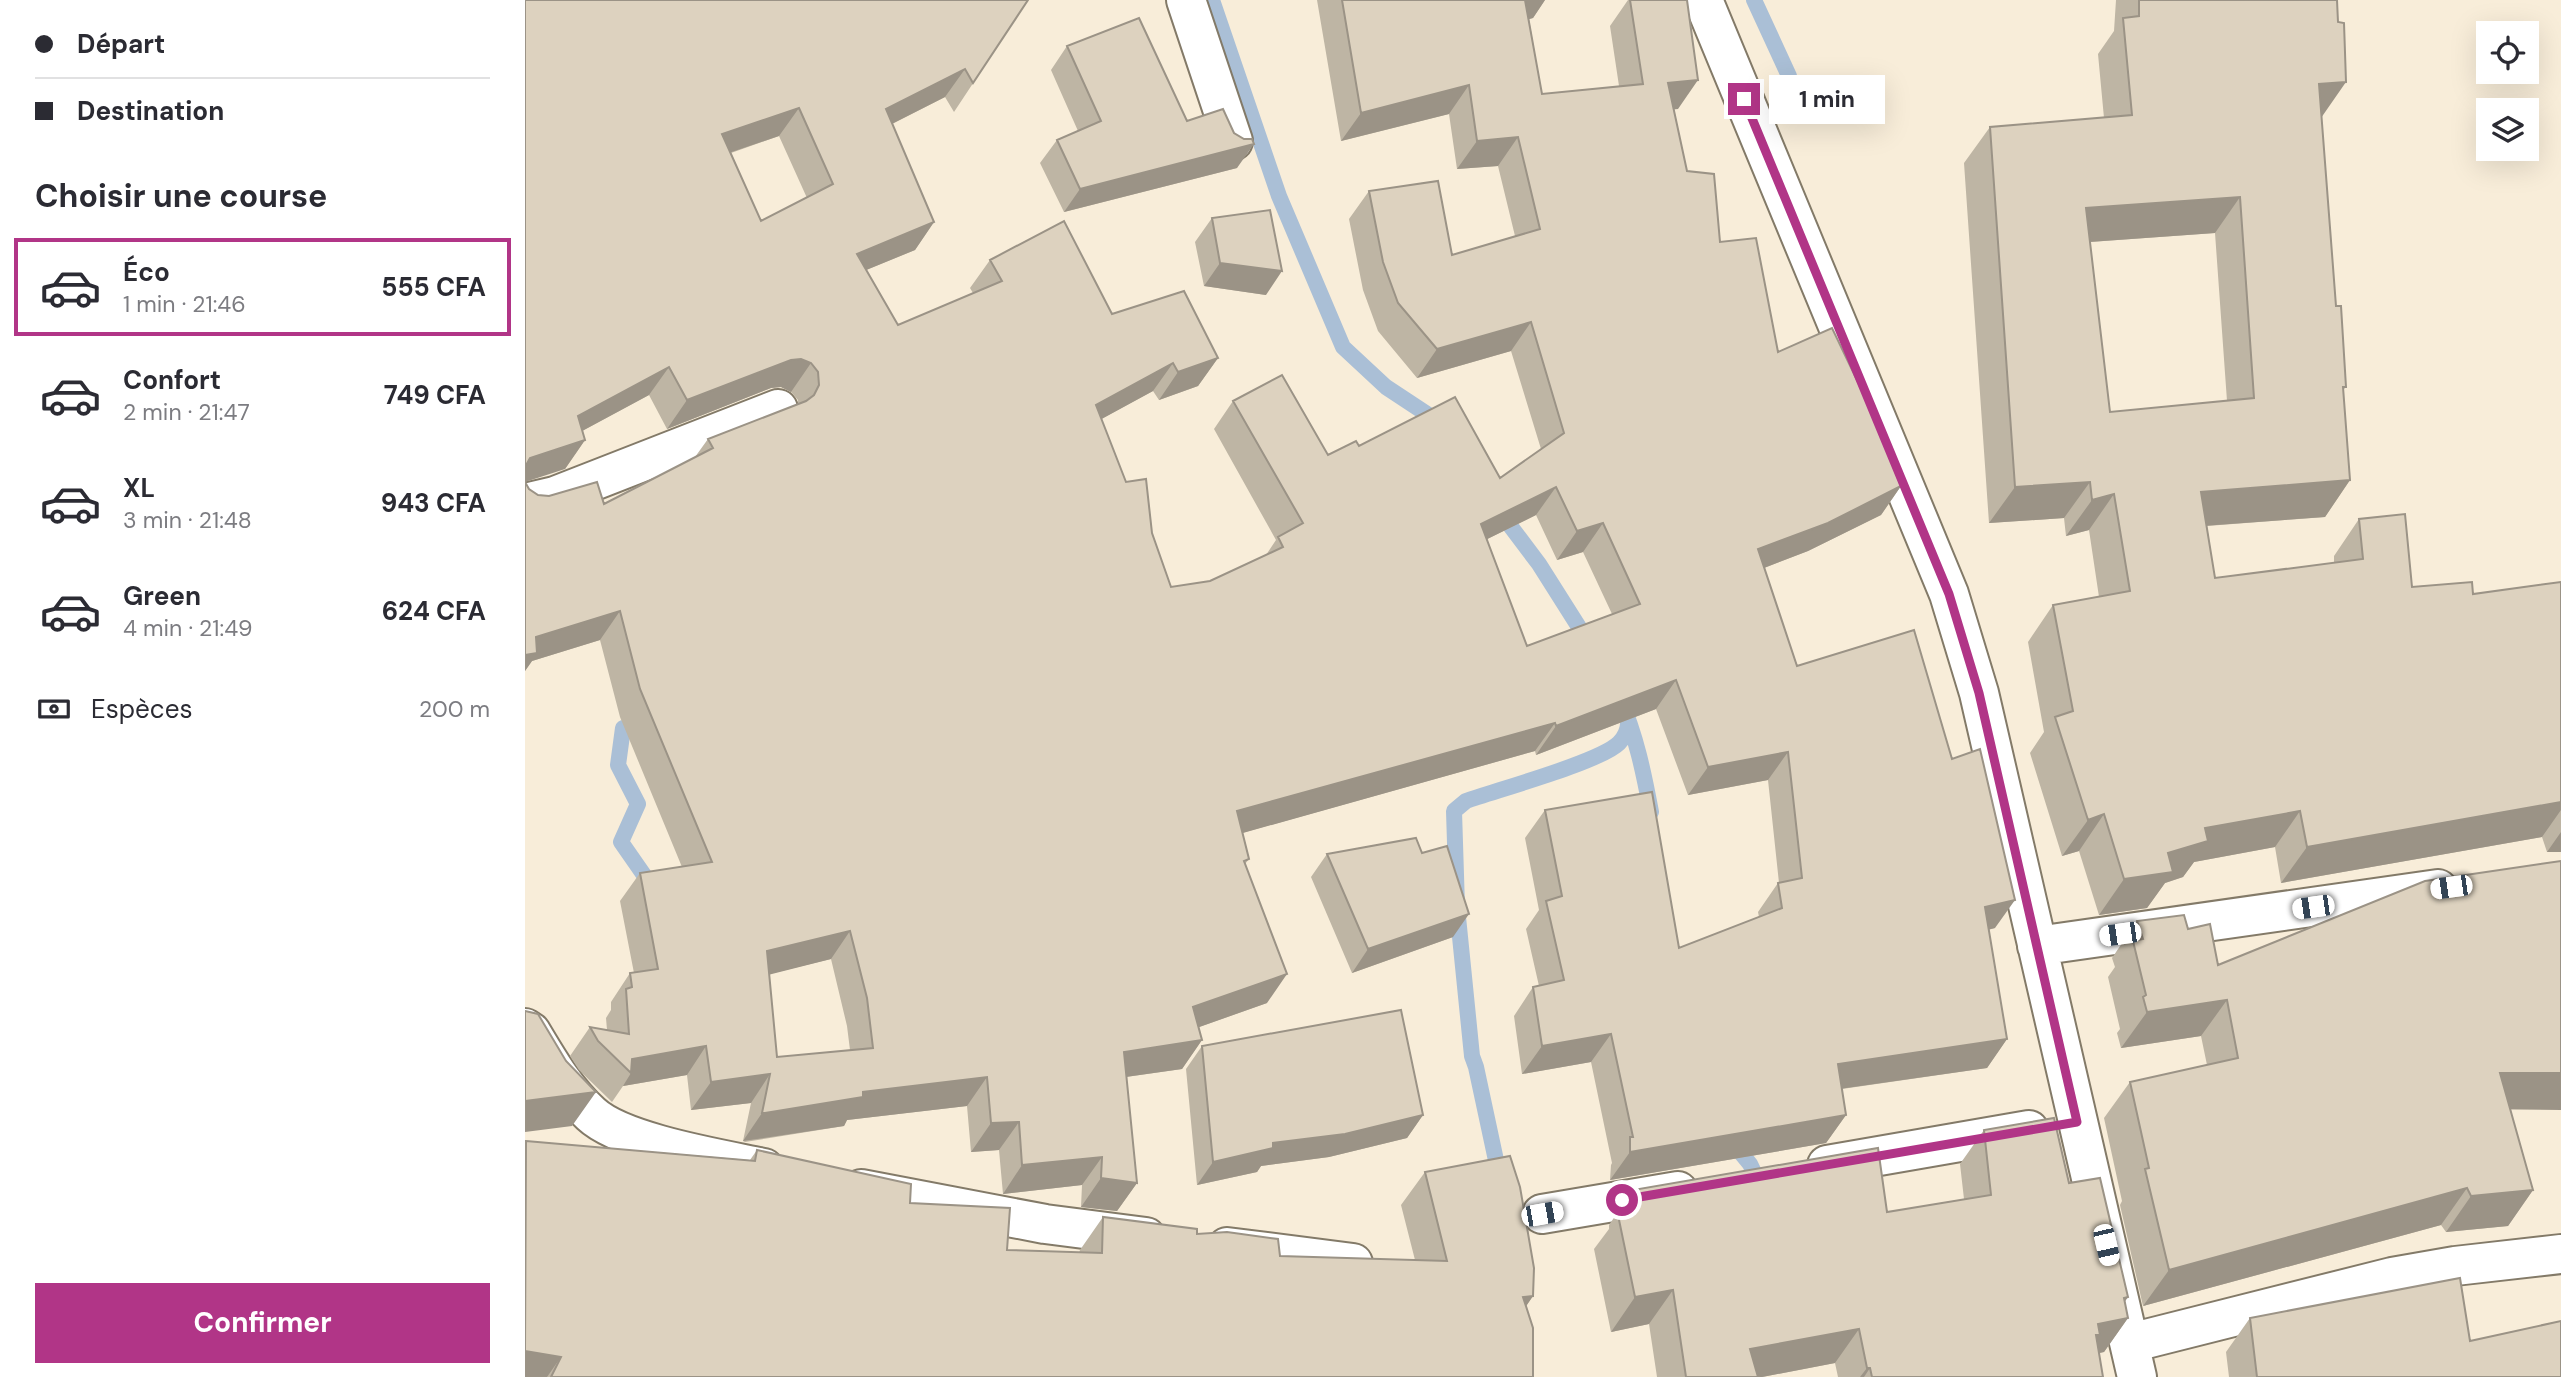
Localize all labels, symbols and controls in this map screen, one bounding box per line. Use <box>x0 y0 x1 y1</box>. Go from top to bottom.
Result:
map controls <box>2476 21 2539 161</box>
button: locate <box>2476 21 2539 84</box>
text: Départ <box>77 27 165 61</box>
callout: 1 min <box>1769 74 1884 124</box>
route end <box>1728 83 1760 115</box>
text: 1 min <box>1799 84 1855 114</box>
text: Destination <box>77 94 224 128</box>
button: layers <box>2476 98 2539 161</box>
text: Choisir une course <box>35 175 327 217</box>
text: Éco <box>123 255 170 289</box>
icon: car <box>39 256 102 319</box>
text: 555 CFA <box>381 270 486 304</box>
text: 1 min · 21:46 <box>123 289 246 319</box>
text: Confort <box>123 363 221 397</box>
icon: car <box>39 364 102 427</box>
text: 749 CFA <box>384 378 486 412</box>
text: 2 min · 21:47 <box>123 397 250 427</box>
text: XL <box>123 471 155 505</box>
icon: car <box>39 472 102 535</box>
text: 943 CFA <box>381 486 486 520</box>
text: 3 min · 21:48 <box>123 505 252 535</box>
text: Green <box>123 579 201 613</box>
icon: car <box>39 580 102 643</box>
text: 624 CFA <box>382 594 486 628</box>
text: 4 min · 21:49 <box>123 613 253 643</box>
icon: cash <box>35 690 73 728</box>
text: Espèces <box>91 692 192 726</box>
text: 200 m <box>419 694 490 724</box>
car <box>2429 874 2474 900</box>
car <box>2291 894 2336 920</box>
car <box>2098 921 2143 947</box>
route start <box>1606 1184 1638 1216</box>
car <box>1520 1200 1565 1228</box>
car <box>2092 1222 2121 1268</box>
button: Confirmer <box>35 1283 490 1363</box>

